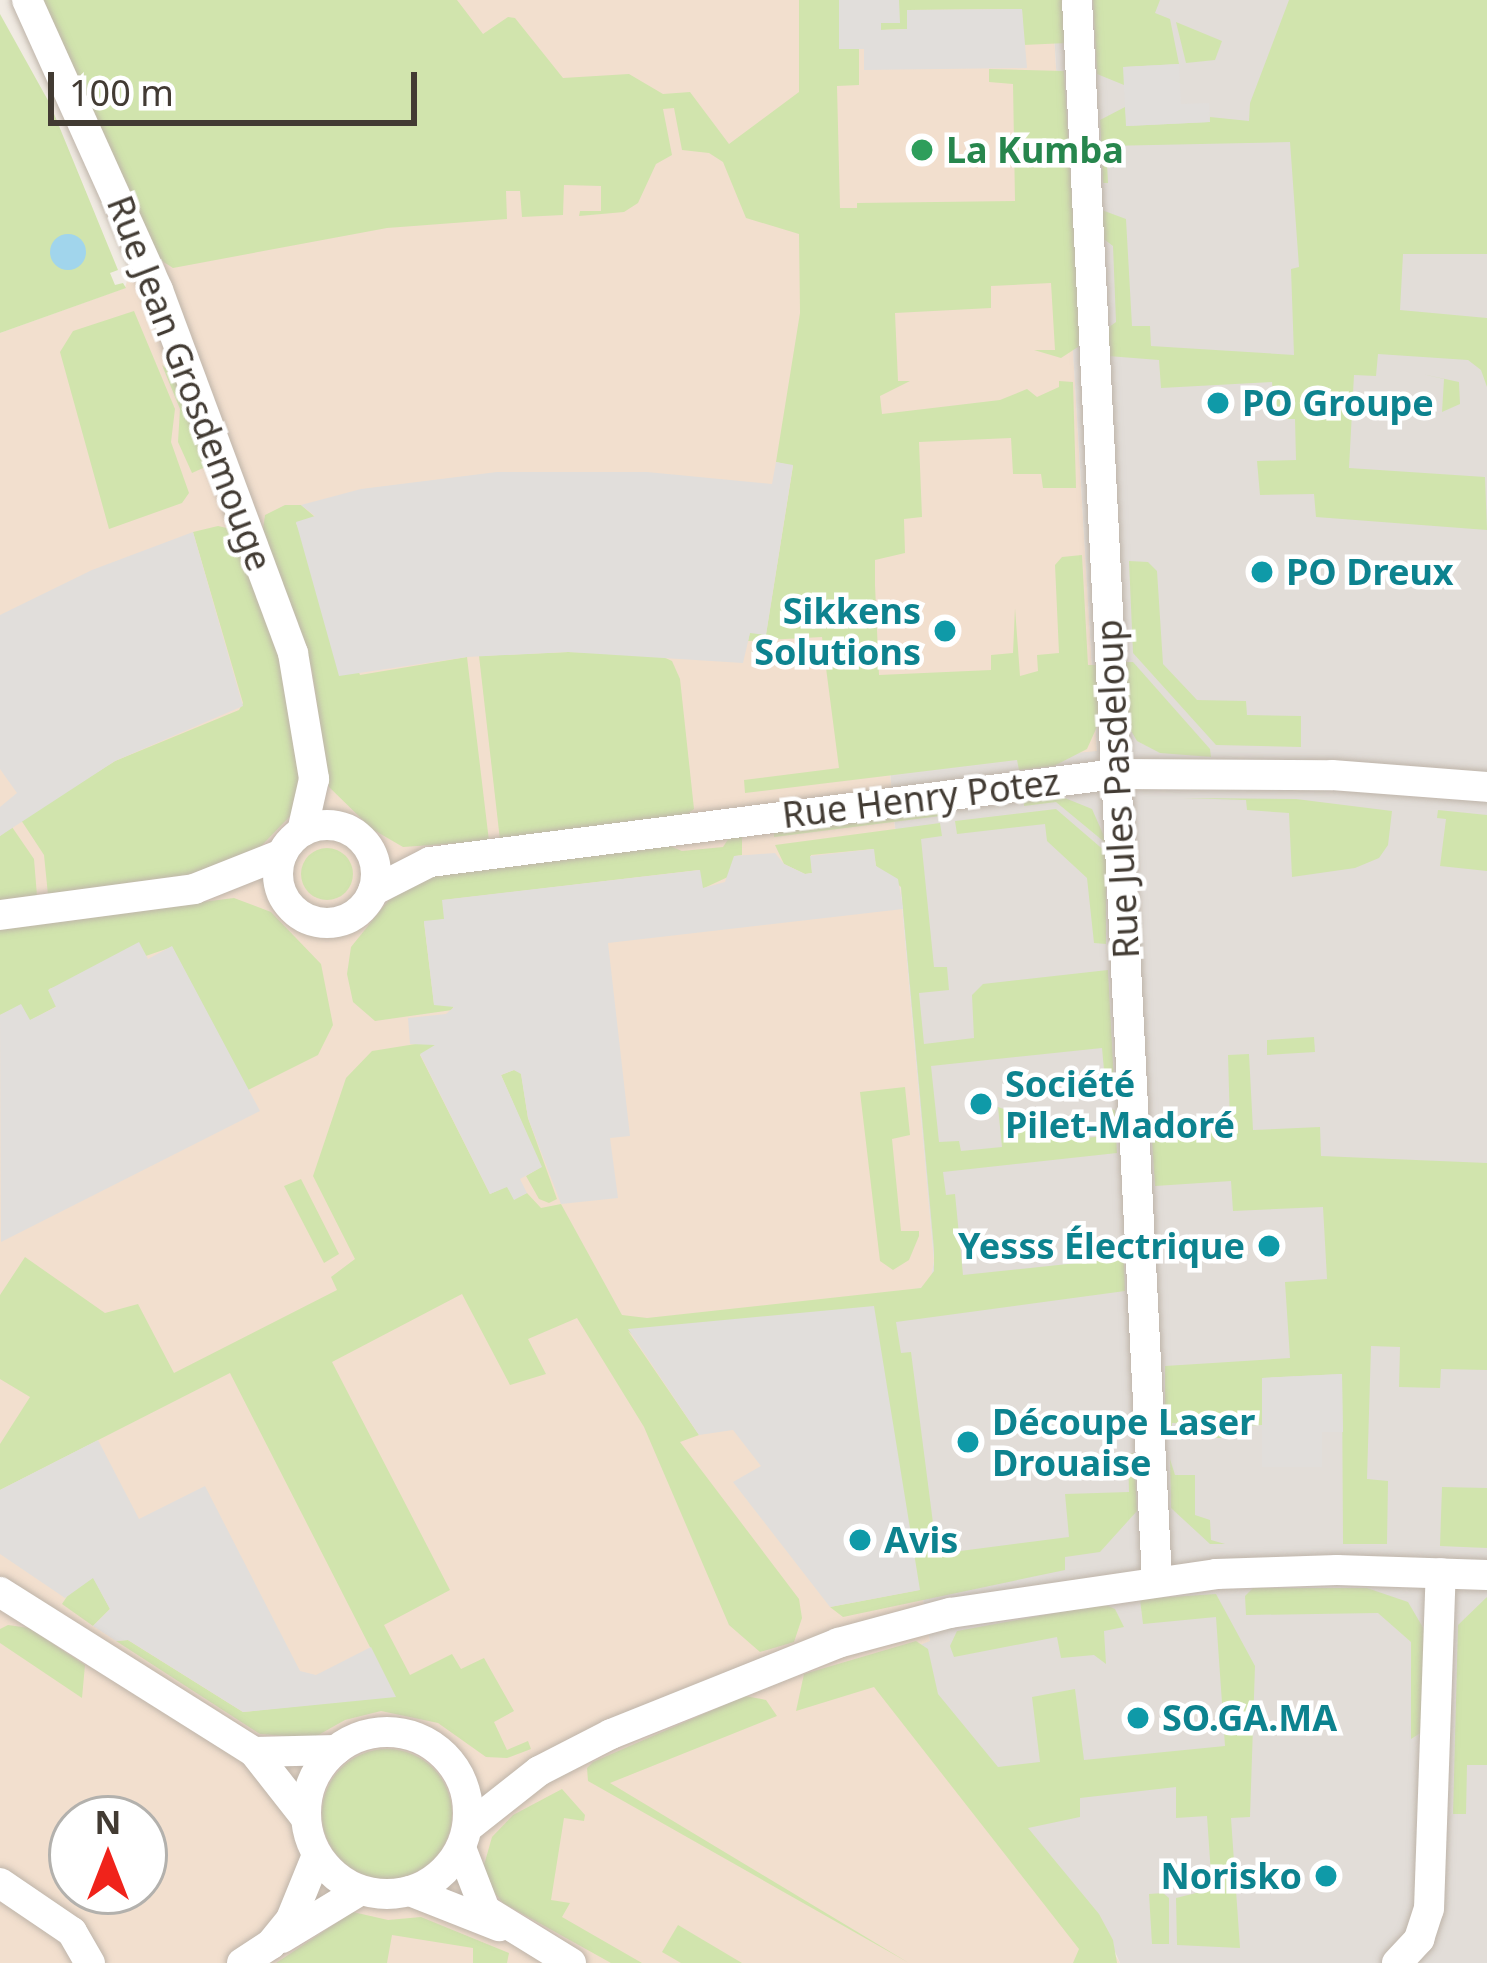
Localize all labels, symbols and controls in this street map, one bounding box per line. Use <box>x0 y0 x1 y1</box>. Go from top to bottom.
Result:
scale bar <box>54 48 423 122</box>
text: 100 m <box>69 68 174 117</box>
place label: La Kumba <box>946 128 1124 172</box>
marker: La Kumba <box>909 137 935 163</box>
street label: Rue Jean Grosdemouge <box>98 189 282 577</box>
place label: PO Groupe <box>1242 381 1434 425</box>
marker: PO Groupe <box>1205 390 1231 416</box>
place label: PO Dreux <box>1286 550 1454 594</box>
marker: PO Dreux <box>1249 559 1275 585</box>
place label: Sikkens Solutions <box>754 588 921 673</box>
marker: Sikkens Solutions <box>932 618 958 644</box>
street label: Rue Jules Pasdeloup <box>1087 618 1147 960</box>
street label: Rue Henry Potez <box>780 760 1062 836</box>
place label: Société Pilet-Madoré <box>1005 1061 1235 1146</box>
marker: Société Pilet-Madoré <box>968 1091 994 1117</box>
place label: Yesss Électrique <box>958 1224 1245 1268</box>
marker: Yesss Électrique <box>1256 1233 1282 1259</box>
place label: Découpe Laser Drouaise <box>992 1399 1255 1484</box>
marker: Découpe Laser Drouaise <box>955 1429 981 1455</box>
place label: Avis <box>884 1518 958 1562</box>
marker: Avis <box>847 1527 873 1553</box>
place label: SO.GA.MA <box>1162 1696 1337 1740</box>
marker: SO.GA.MA <box>1125 1705 1151 1731</box>
north arrow <box>48 1795 168 1915</box>
text: N <box>95 1799 121 1844</box>
place label: Norisko <box>1160 1854 1302 1898</box>
marker: Norisko <box>1313 1863 1339 1889</box>

